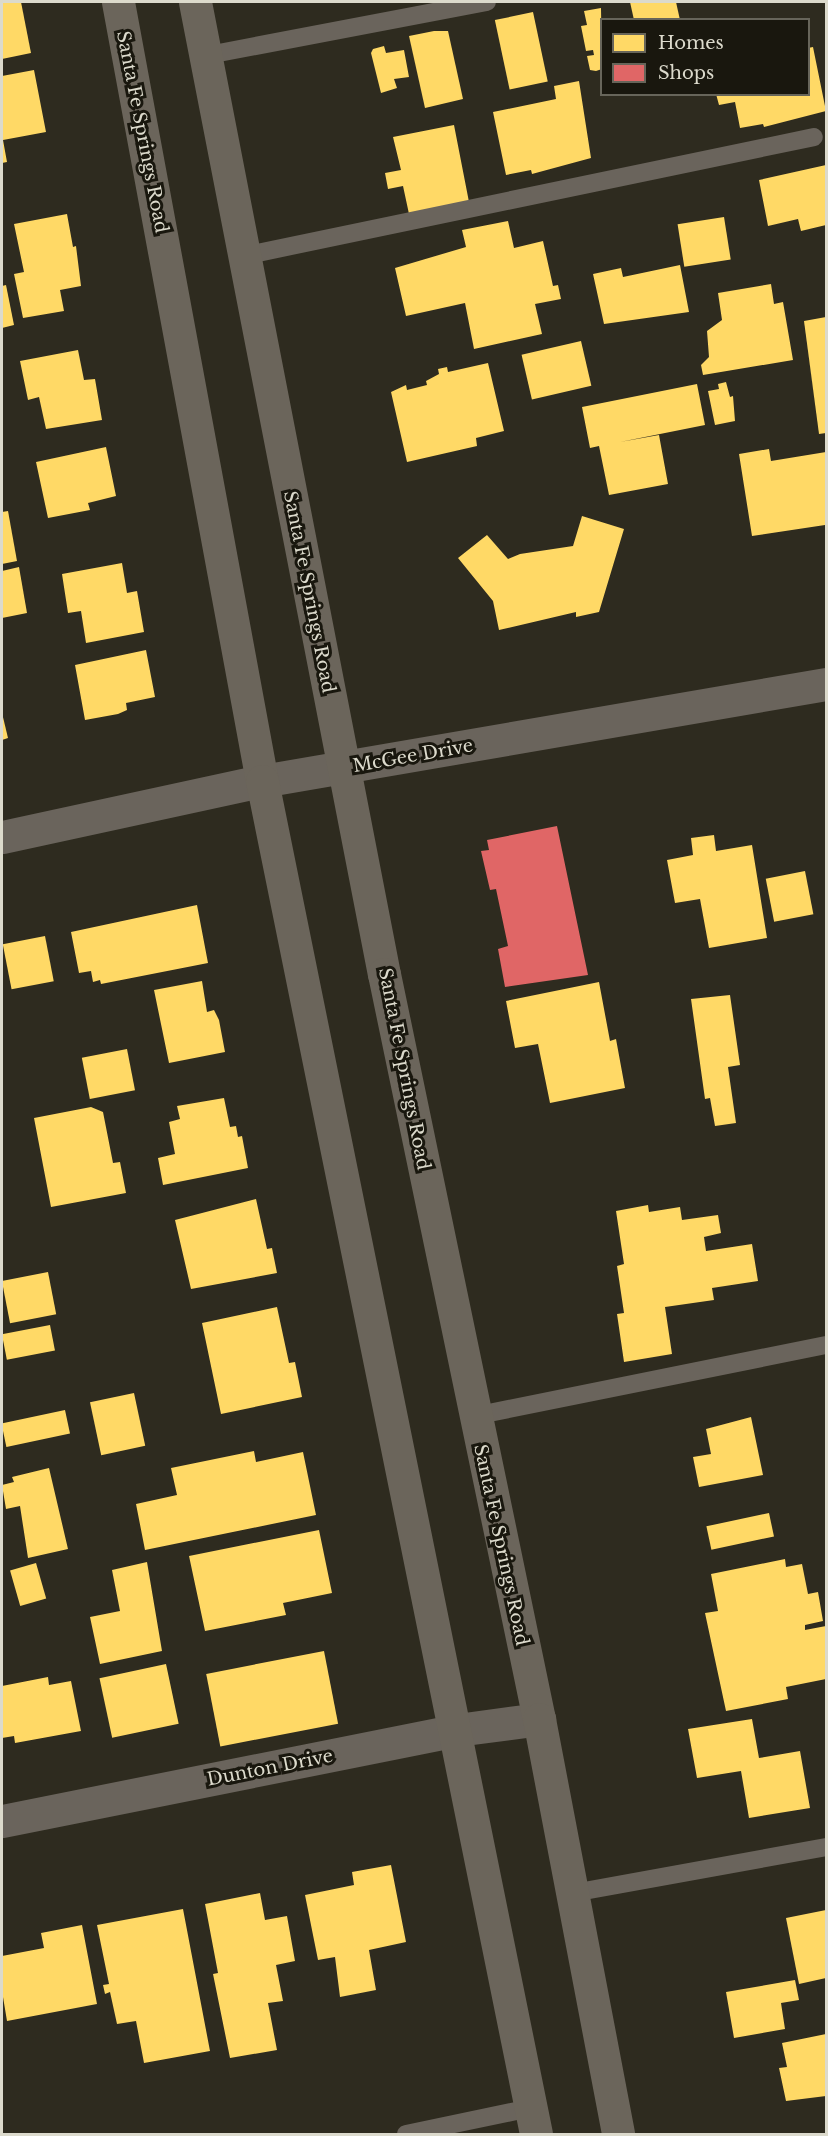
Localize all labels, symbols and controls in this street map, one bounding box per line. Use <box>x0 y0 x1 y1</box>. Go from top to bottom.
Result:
legend <box>600 18 810 96</box>
street label: Santa Fe Springs Road <box>112 29 172 235</box>
text: Homes <box>658 32 724 54</box>
text: Shops <box>658 62 714 84</box>
street label: Santa Fe Springs Road <box>279 489 339 695</box>
street label: McGee Drive <box>351 735 475 777</box>
street label: Santa Fe Springs Road <box>374 966 434 1172</box>
street label: Santa Fe Springs Road <box>469 1442 533 1648</box>
street label: Dunton Drive <box>205 1745 335 1791</box>

